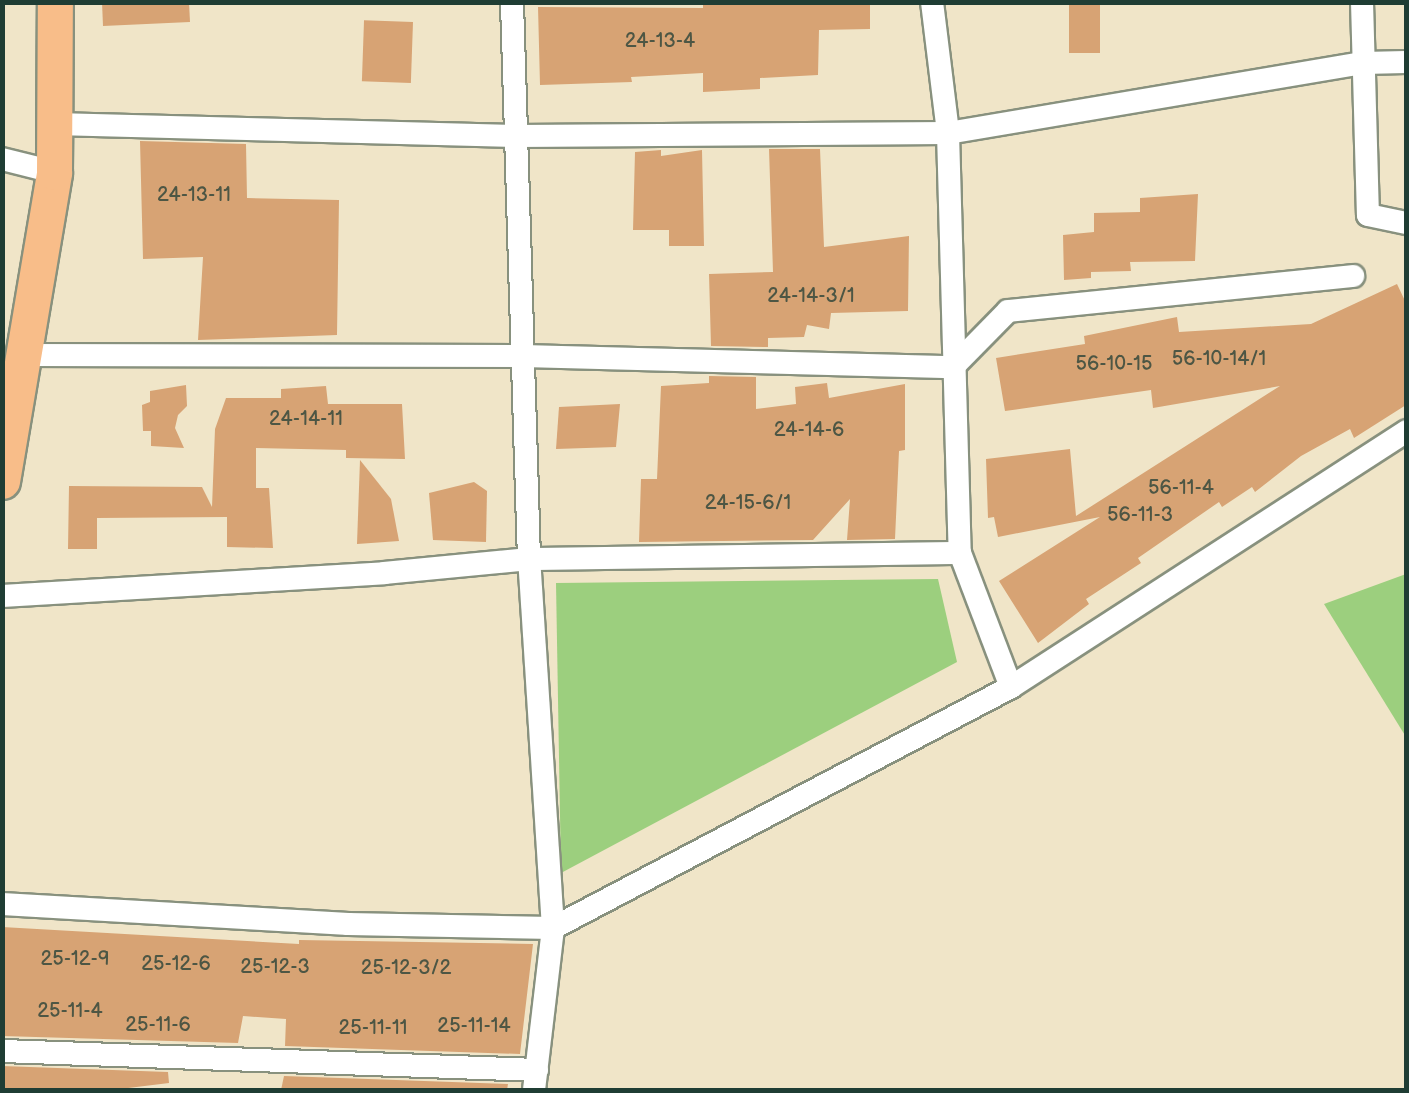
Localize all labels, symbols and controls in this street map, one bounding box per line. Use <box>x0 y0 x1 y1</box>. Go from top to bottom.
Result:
house number: 24-13-4 <box>625 29 695 53</box>
house number: 24-13-11 <box>157 183 231 207</box>
house number: 24-14-3/1 <box>767 284 855 308</box>
house number: 56-10-14/1 <box>1172 347 1266 371</box>
house number: 56-10-15 <box>1075 352 1153 376</box>
house number: 24-14-11 <box>269 407 343 431</box>
house number: 24-14-6 <box>774 418 844 442</box>
house number: 56-11-4 <box>1148 476 1214 500</box>
house number: 24-15-6/1 <box>705 491 791 515</box>
house number: 56-11-3 <box>1107 503 1173 527</box>
house number: 25-12-9 <box>41 947 109 971</box>
house number: 25-12-6 <box>141 952 211 976</box>
house number: 25-12-3 <box>240 955 310 979</box>
house number: 25-12-3/2 <box>361 956 451 980</box>
house number: 25-11-4 <box>37 999 103 1023</box>
house number: 25-11-6 <box>125 1013 191 1037</box>
house number: 25-11-14 <box>437 1014 511 1038</box>
house number: 25-11-11 <box>339 1016 407 1040</box>

